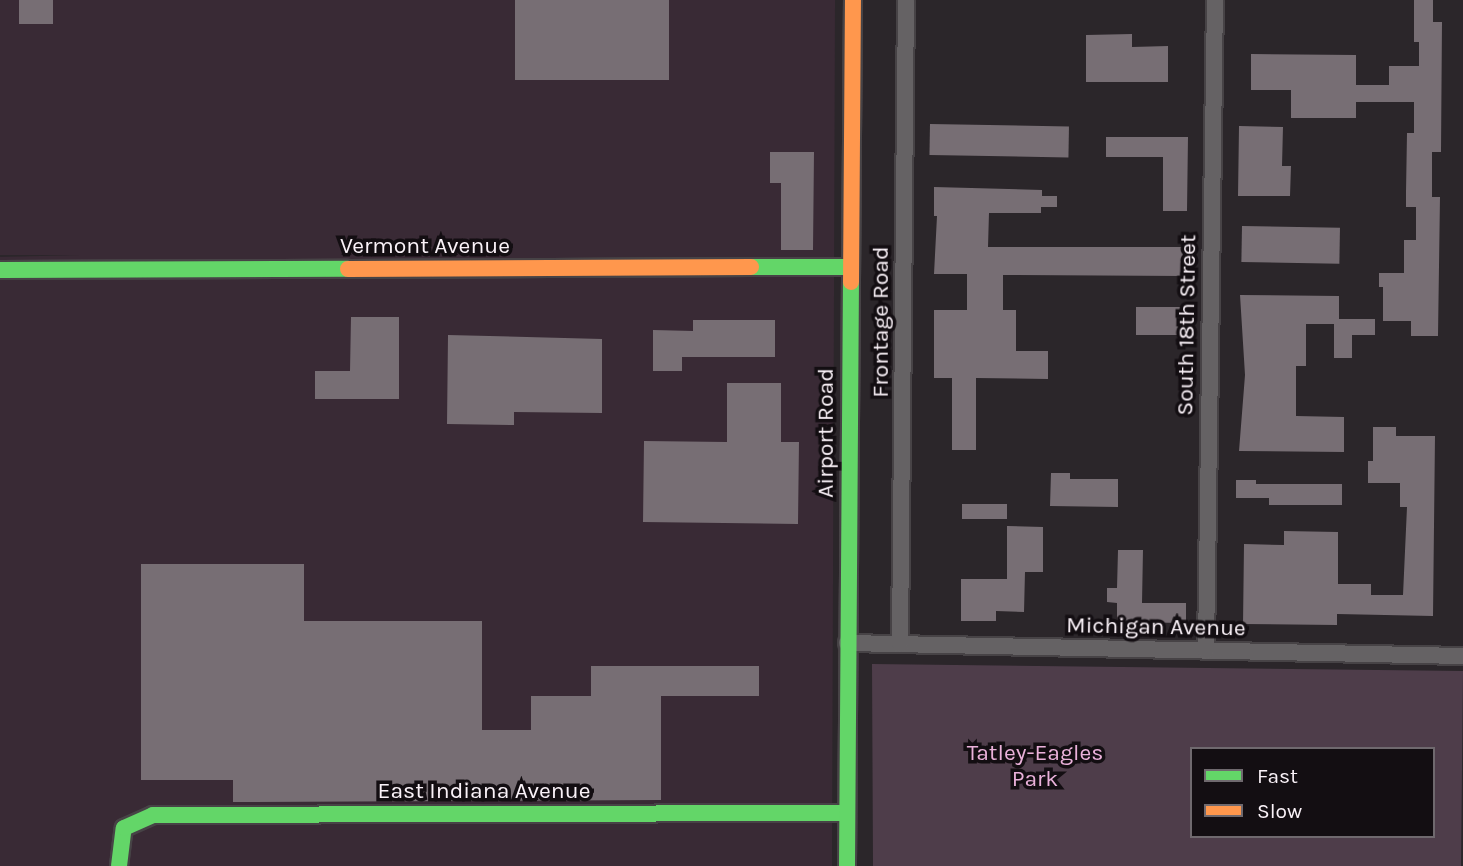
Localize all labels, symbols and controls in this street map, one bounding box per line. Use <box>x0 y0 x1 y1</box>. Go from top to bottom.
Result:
street label: Vermont Avenue <box>340 232 510 260</box>
street label: South 18th Street <box>1172 234 1202 416</box>
street label: Frontage Road <box>867 246 895 398</box>
street label: Airport Road <box>812 368 840 498</box>
street label: Michigan Avenue <box>1066 612 1246 642</box>
park label: Tatley-Eagles Park <box>967 739 1103 793</box>
legend <box>1190 747 1435 838</box>
text: Fast <box>1257 764 1298 788</box>
street label: East Indiana Avenue <box>378 777 590 805</box>
text: Slow <box>1257 799 1302 823</box>

